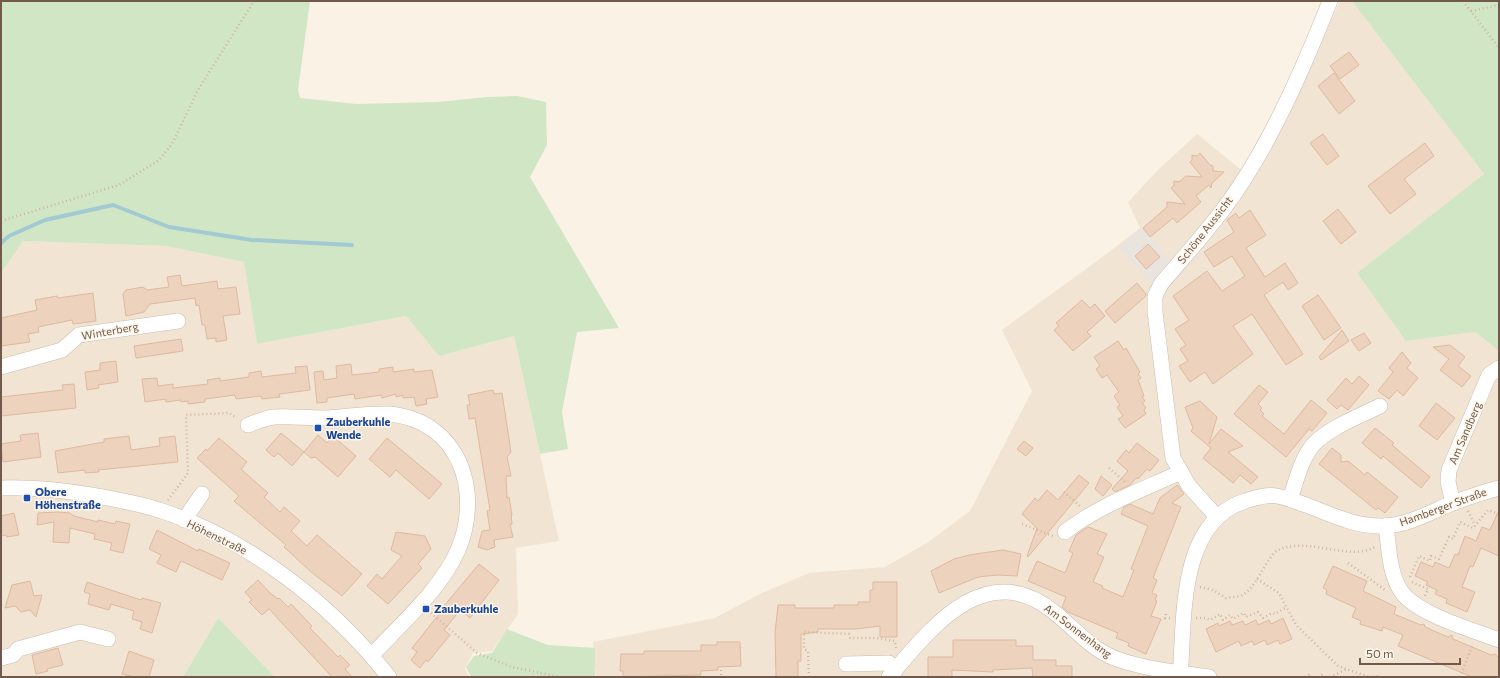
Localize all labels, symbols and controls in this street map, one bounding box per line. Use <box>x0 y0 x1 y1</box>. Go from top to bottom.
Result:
street label: Schöne Aussicht <box>1174 193 1235 266</box>
street label: Winterberg <box>80 319 139 342</box>
street label: Am Sandberg <box>1446 399 1484 466</box>
place label: Zauberkuhle Wende <box>326 415 390 441</box>
marker: Zauberkuhle Wende <box>313 423 323 433</box>
place label: Obere Höhenstraße <box>35 485 101 511</box>
street label: Hamberger Straße <box>1397 485 1488 528</box>
marker: Obere Höhenstraße <box>22 493 32 503</box>
street label: Höhenstraße <box>185 516 250 557</box>
street label: Am Sonnenhang <box>1042 601 1115 660</box>
place label: Zauberkuhle <box>434 602 498 615</box>
marker: Zauberkuhle <box>421 604 431 614</box>
scale bar <box>1360 640 1460 666</box>
text: 50 m <box>1366 646 1394 660</box>

